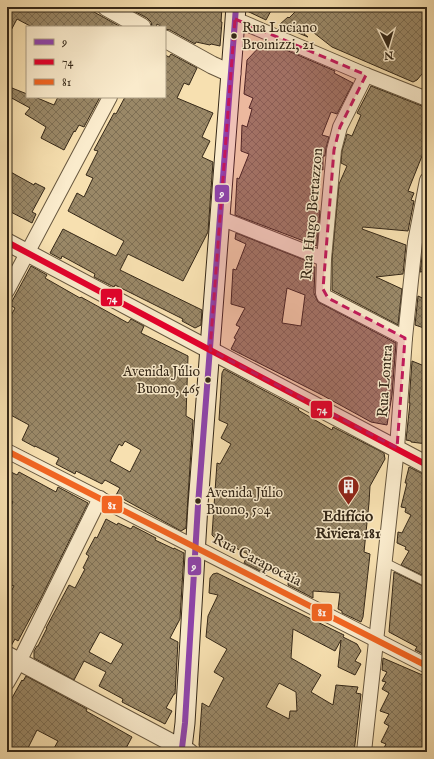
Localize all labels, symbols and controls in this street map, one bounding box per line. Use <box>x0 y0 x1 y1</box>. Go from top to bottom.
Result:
place label: Rua Luciano Broinizzi, 21 <box>242 19 317 54</box>
legend <box>26 26 166 98</box>
north arrow <box>368 26 408 66</box>
marker: Rua Luciano Broinizzi, 21 <box>229 31 239 41</box>
text: 9 <box>61 35 67 50</box>
text: N <box>383 47 395 62</box>
text: 74 <box>62 55 74 70</box>
text: 81 <box>62 75 71 90</box>
street label: Rua Hugo Bertazzon <box>297 147 327 281</box>
line badge: 9 <box>214 184 230 203</box>
text: 9 <box>219 187 225 201</box>
line badge: 74 <box>100 288 123 307</box>
text: 74 <box>107 292 118 306</box>
street label: Rua Lontra <box>373 344 397 418</box>
place label: Avenida Júlio Buono, 465 <box>122 363 200 398</box>
marker: Avenida Júlio Buono, 465 <box>203 375 213 385</box>
line badge: 74 <box>310 400 333 419</box>
text: 74 <box>317 403 328 417</box>
building icon: Edifício Riviera 181 <box>335 474 361 507</box>
place label: Avenida Júlio Buono, 504 <box>205 484 284 519</box>
line badge: 81 <box>101 495 123 514</box>
marker: Avenida Júlio Buono, 504 <box>193 496 203 506</box>
text: 81 <box>108 499 116 513</box>
place label: Edifício Riviera 181 <box>315 507 381 543</box>
street label: Rua Carapocaia <box>209 529 305 591</box>
line badge: 9 <box>187 556 202 576</box>
text: 9 <box>191 560 197 574</box>
line badge: 81 <box>311 603 333 622</box>
text: 81 <box>318 606 326 620</box>

